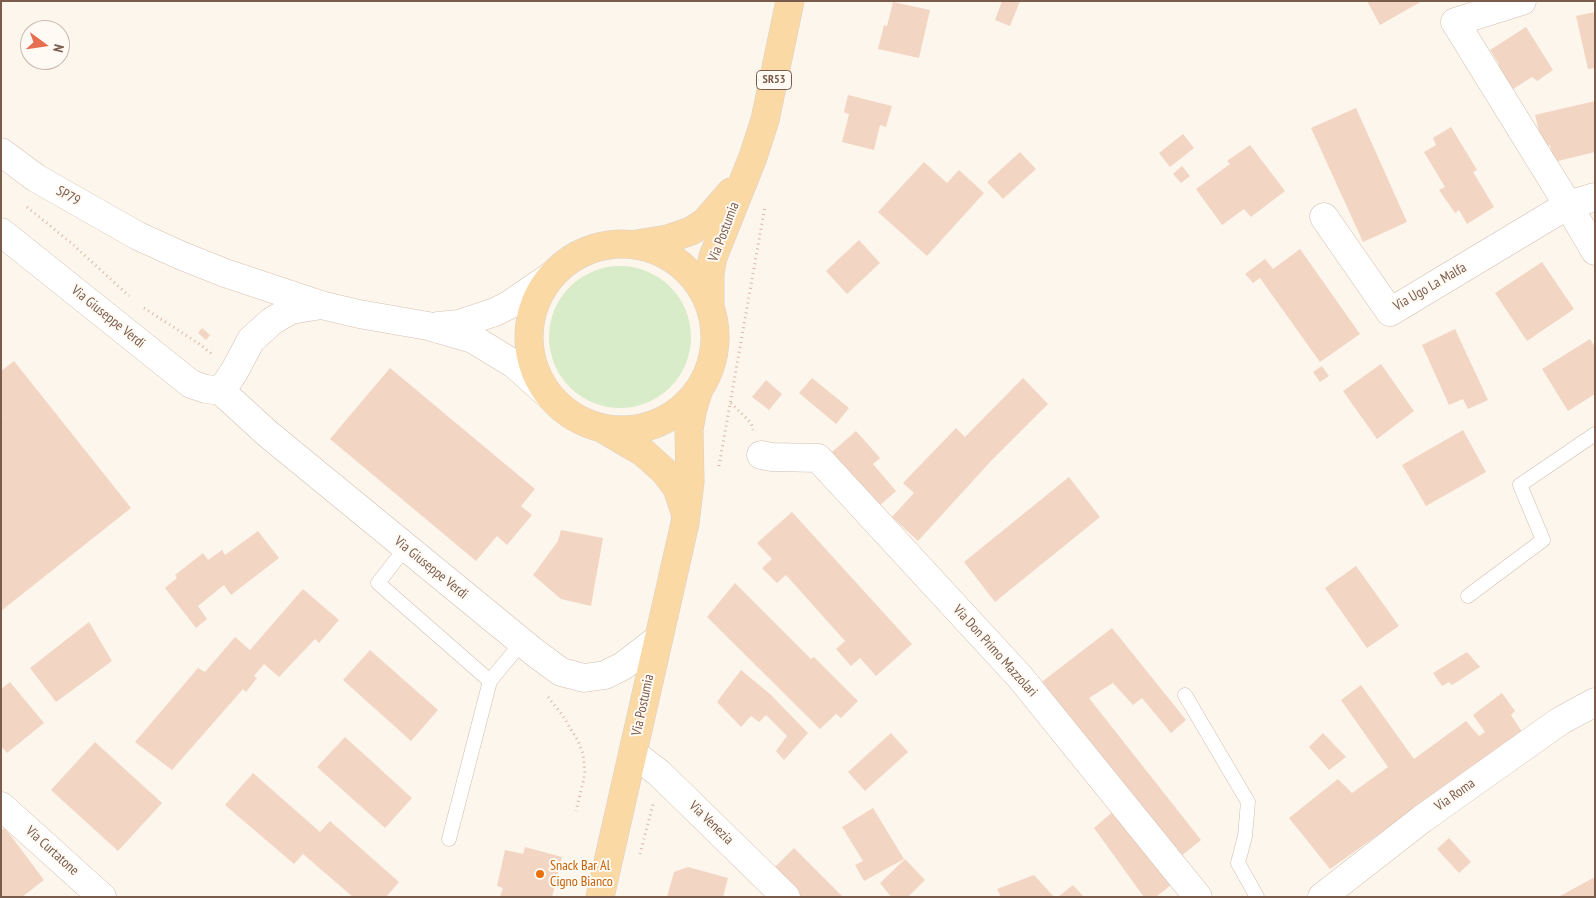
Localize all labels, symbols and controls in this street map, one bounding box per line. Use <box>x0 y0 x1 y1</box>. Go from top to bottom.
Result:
north arrow <box>20 20 70 70</box>
text: N <box>49 43 68 54</box>
road number: SR53 <box>756 70 792 90</box>
street label: SP79 <box>53 183 83 209</box>
street label: Via Postumia <box>705 200 743 264</box>
street label: Via Ugo La Malfa <box>1390 259 1470 315</box>
street label: Via Giuseppe Verdi <box>68 282 148 352</box>
street label: Via Giuseppe Verdi <box>391 533 471 603</box>
street label: Via Don Primo Mazzolari <box>949 602 1041 700</box>
street label: Via Postumia <box>628 673 658 737</box>
street label: Via Roma <box>1432 775 1478 815</box>
street label: Via Venezia <box>685 798 737 848</box>
street label: Via Curtatone <box>22 823 82 879</box>
place label: Snack Bar Al Cigno Bianco <box>550 858 613 890</box>
marker: Snack Bar Al Cigno Bianco <box>534 868 546 880</box>

